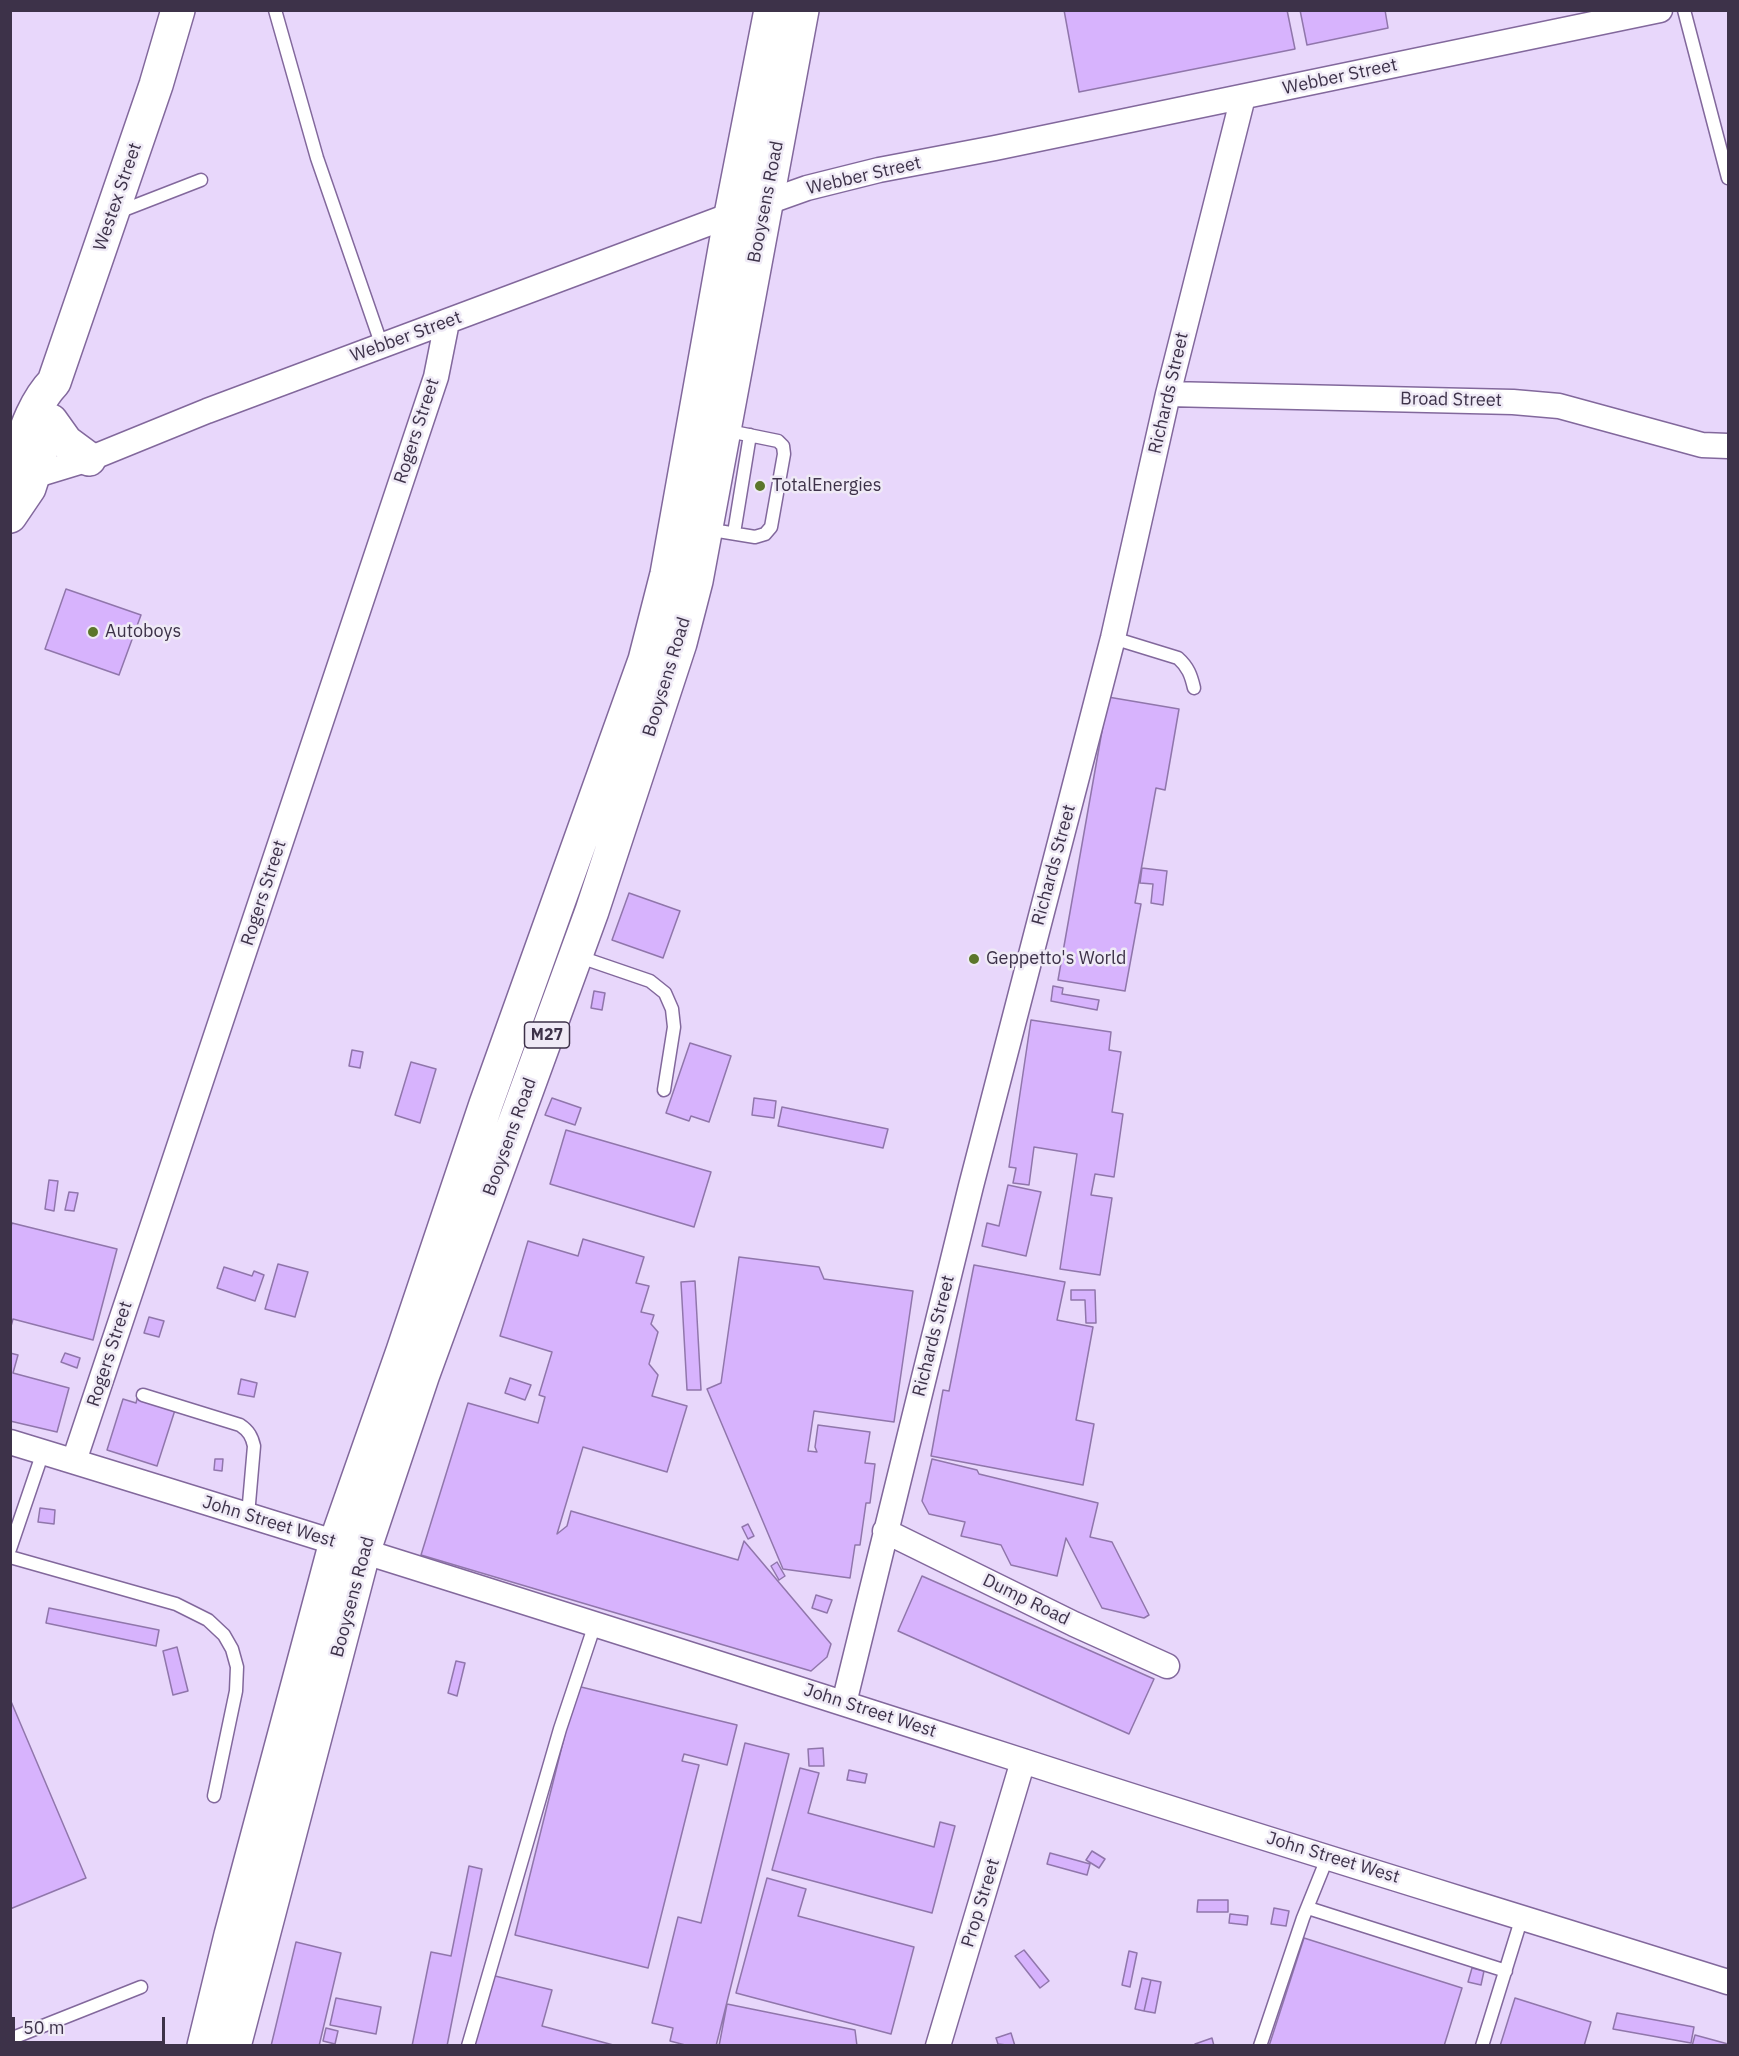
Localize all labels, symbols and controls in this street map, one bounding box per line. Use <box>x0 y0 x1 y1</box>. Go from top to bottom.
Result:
street label: Webber Street <box>1281 54 1399 100</box>
street label: Booysens Road <box>744 139 788 265</box>
street label: Westex Street <box>89 140 147 254</box>
street label: Webber Street <box>805 152 923 200</box>
street label: Webber Street <box>348 307 464 367</box>
street label: Richards Street <box>1145 330 1193 456</box>
street label: Rogers Street <box>390 376 444 486</box>
street label: Broad Street <box>1400 388 1502 412</box>
place label: TotalEnergies <box>772 475 881 497</box>
marker: TotalEnergies <box>753 479 767 493</box>
street label: Booysens Road <box>639 615 695 739</box>
place label: Autoboys <box>105 621 181 643</box>
marker: Autoboys <box>86 625 100 639</box>
street label: Richards Street <box>1027 802 1081 928</box>
street label: Rogers Street <box>237 838 291 948</box>
place label: Geppetto's World <box>986 948 1126 970</box>
marker: Geppetto's World <box>967 952 981 966</box>
road number: M27 <box>524 1022 570 1048</box>
street label: Booysens Road <box>479 1075 541 1199</box>
street label: Richards Street <box>908 1273 960 1399</box>
street label: Rogers Street <box>83 1299 137 1409</box>
street label: John Street West <box>200 1491 338 1553</box>
street label: Booysens Road <box>327 1534 379 1660</box>
street label: Dump Road <box>979 1570 1073 1630</box>
street label: John Street West <box>801 1679 939 1743</box>
street label: John Street West <box>1264 1827 1402 1889</box>
street label: Prop Street <box>957 1856 1005 1950</box>
scale bar <box>15 2005 168 2043</box>
text: 50 m <box>23 2016 65 2039</box>

